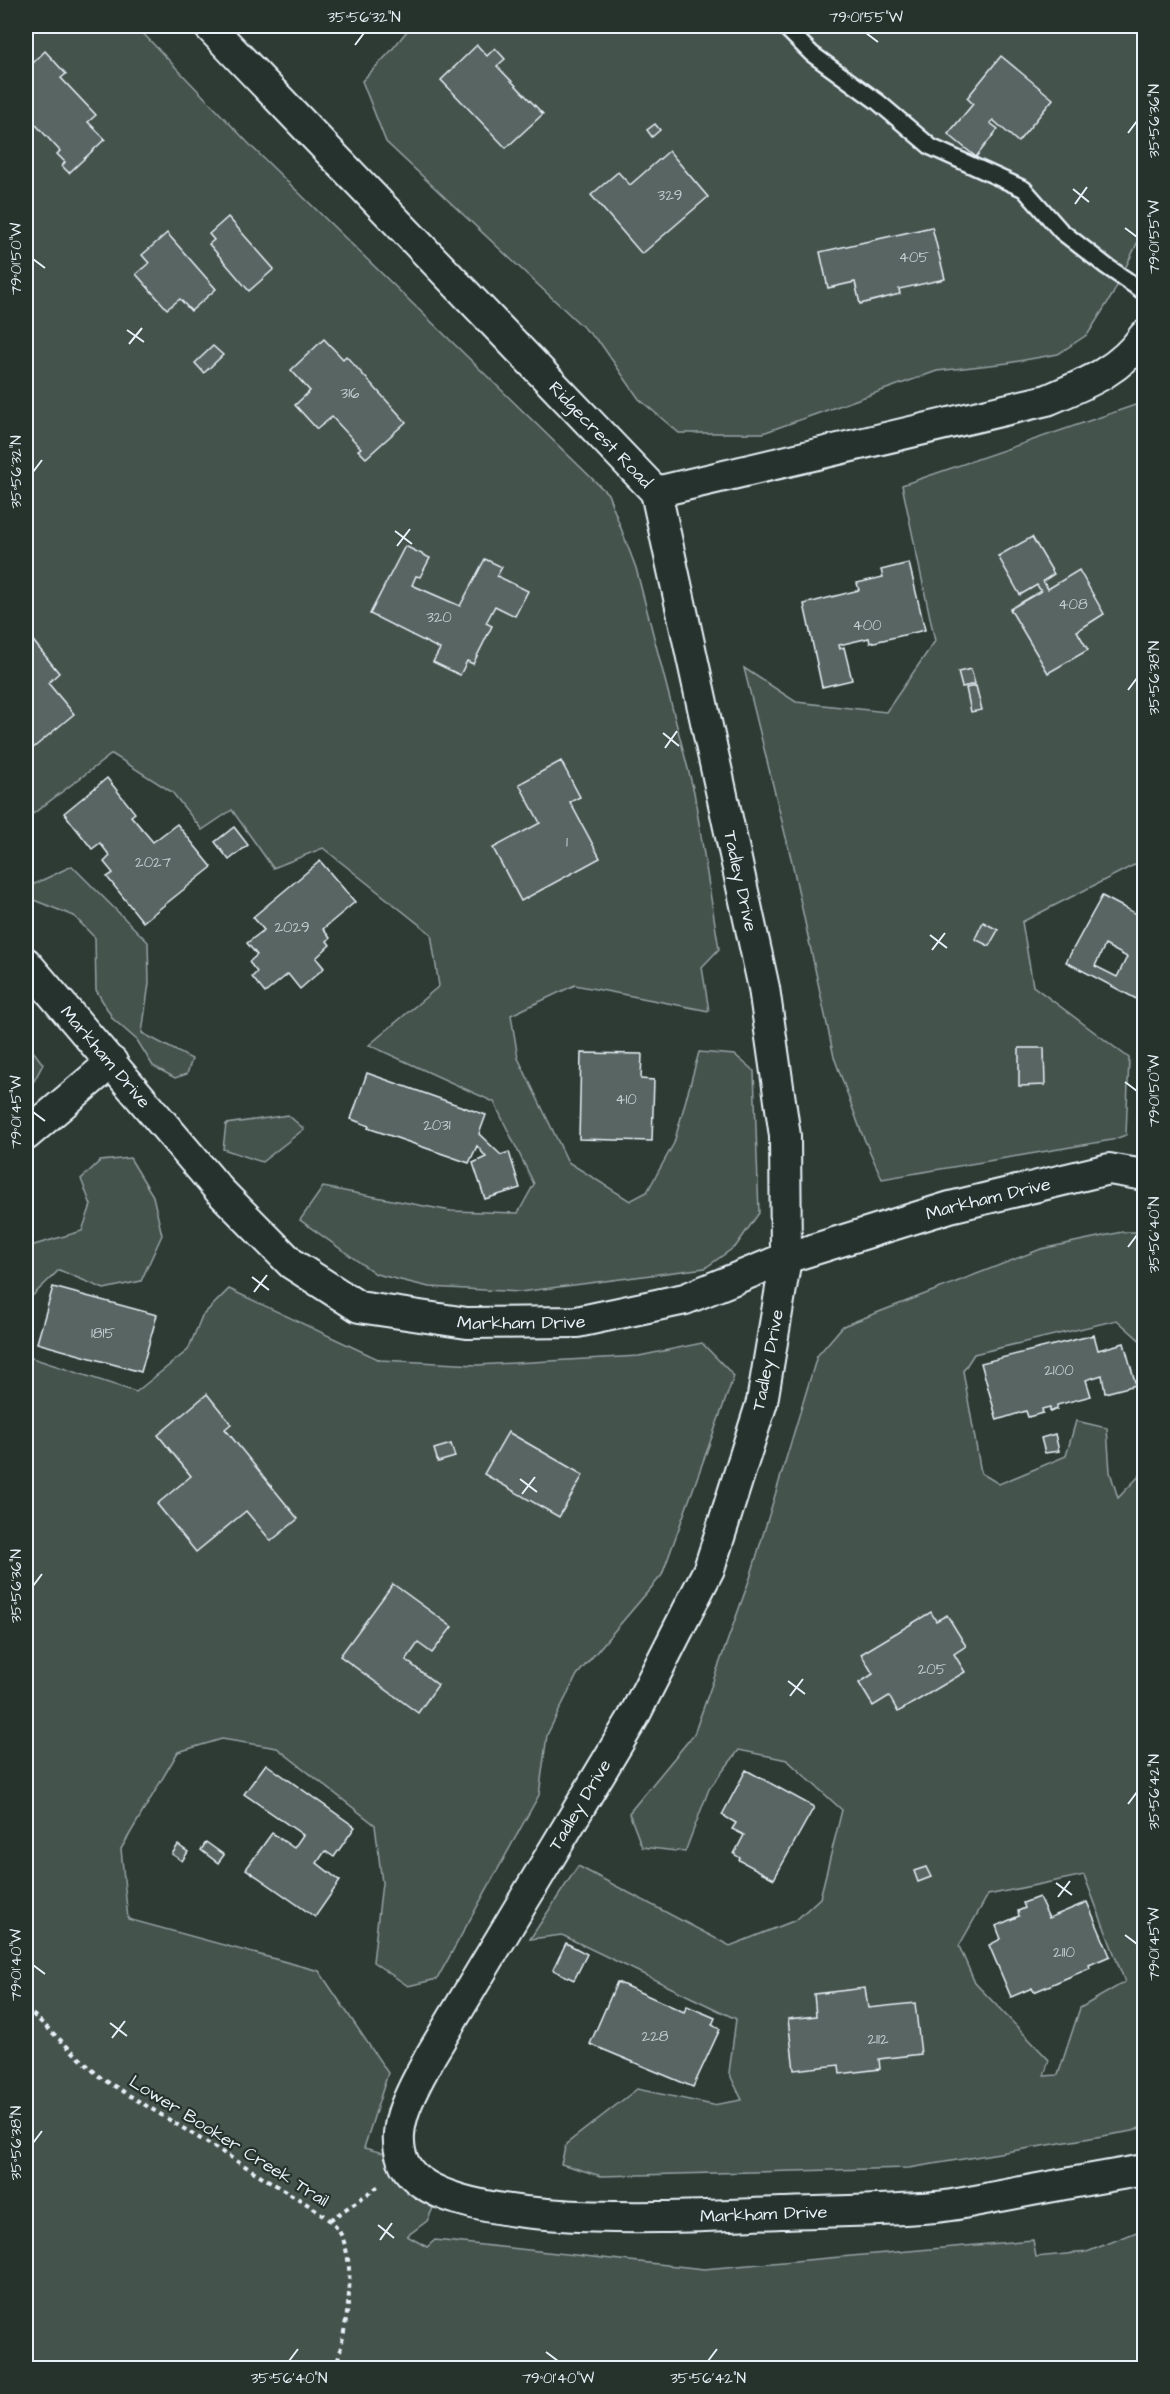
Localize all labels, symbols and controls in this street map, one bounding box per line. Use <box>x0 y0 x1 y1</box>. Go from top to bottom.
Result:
text: 35°56'32"N <box>327 7 401 28</box>
text: 79°01'55"W <box>829 7 903 28</box>
text: 35°56'36"N <box>1144 84 1165 158</box>
house number: 329 <box>658 185 682 206</box>
text: 79°01'55"W <box>1144 200 1165 274</box>
text: 79°01'50"W <box>6 223 27 295</box>
house number: 405 <box>899 247 930 268</box>
street label: Ridgecrest Road <box>543 375 658 494</box>
house number: 316 <box>341 383 360 404</box>
text: 35°56'32"N <box>6 435 27 509</box>
house number: 408 <box>1058 594 1088 615</box>
house number: 320 <box>426 607 452 628</box>
house number: 400 <box>852 615 882 636</box>
text: 35°56'38"N <box>1144 641 1165 715</box>
street label: Tadley Drive <box>718 828 764 934</box>
house number: 1 <box>566 832 568 853</box>
house number: 2027 <box>135 852 171 873</box>
house number: 2029 <box>274 917 310 938</box>
street label: Markham Drive <box>55 1000 157 1114</box>
text: 79°01'50"W <box>1144 1055 1165 1127</box>
text: 79°01'45"W <box>6 1075 27 1149</box>
house number: 410 <box>615 1089 637 1110</box>
house number: 2031 <box>423 1115 451 1136</box>
street label: Markham Drive <box>923 1171 1053 1226</box>
text: 35°56'40"N <box>1144 1197 1165 1273</box>
street label: Tadley Drive <box>746 1307 791 1413</box>
street label: Markham Drive <box>456 1308 588 1336</box>
house number: 1815 <box>91 1323 115 1344</box>
house number: 2100 <box>1044 1360 1074 1381</box>
text: 35°56'36"N <box>6 1549 27 1623</box>
house number: 205 <box>918 1659 947 1680</box>
street label: Tadley Drive <box>543 1754 618 1856</box>
text: 35°56'42"N <box>1144 1754 1165 1830</box>
text: 79°01'45"W <box>1144 1907 1165 1981</box>
text: 79°01'40"W <box>6 1929 27 2001</box>
house number: 2110 <box>1053 1942 1075 1963</box>
house number: 228 <box>642 2026 669 2047</box>
house number: 2112 <box>867 2029 889 2050</box>
street label: Lower Booker Creek Trail <box>124 2069 334 2213</box>
text: 35°56'38"N <box>6 2106 27 2180</box>
street label: Markham Drive <box>700 2199 828 2229</box>
text: 35°56'40"N <box>251 2368 327 2389</box>
text: 79°01'40"W <box>522 2368 594 2389</box>
text: 35°56'42"N <box>670 2368 746 2389</box>

